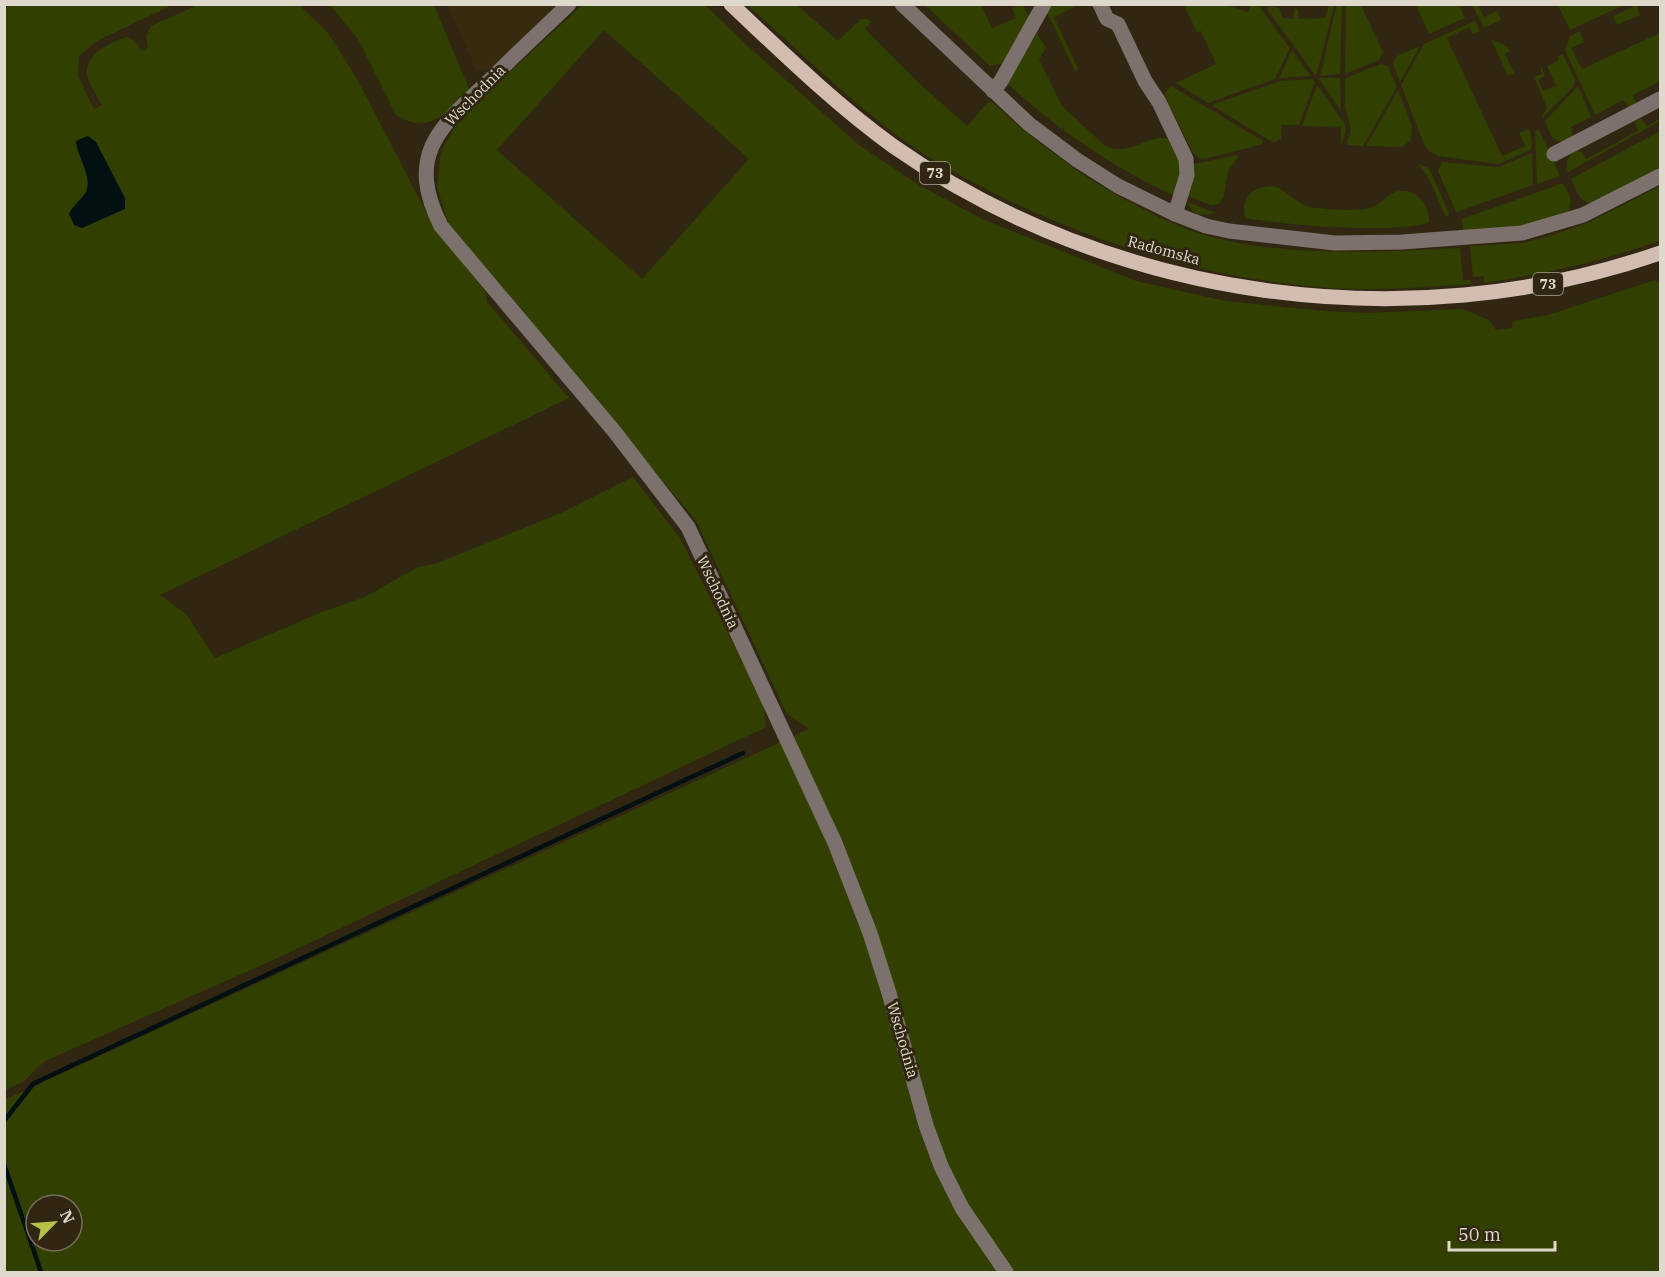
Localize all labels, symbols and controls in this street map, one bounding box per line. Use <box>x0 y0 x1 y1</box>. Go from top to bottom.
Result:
street label: Wschodnia <box>441 61 509 129</box>
road number: 73 <box>920 162 950 184</box>
street label: Radomska <box>1126 231 1202 269</box>
road number: 73 <box>1533 273 1563 295</box>
street label: Wschodnia <box>693 552 743 632</box>
street label: Wschodnia <box>883 1000 923 1080</box>
north arrow <box>24 1193 84 1253</box>
text: N <box>56 1207 79 1227</box>
scale bar <box>1449 1214 1556 1252</box>
text: 50 m <box>1458 1223 1501 1246</box>

